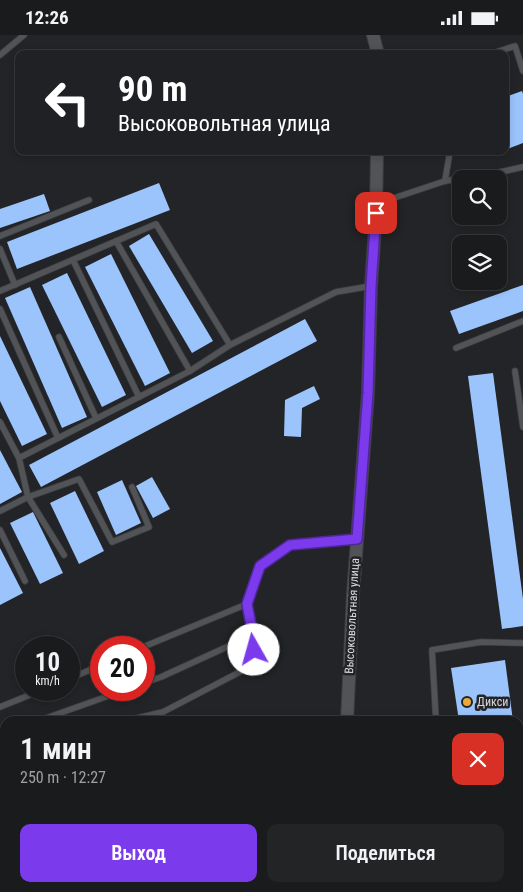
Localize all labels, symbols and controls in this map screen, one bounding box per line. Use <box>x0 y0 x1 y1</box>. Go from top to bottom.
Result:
text: 12:26 <box>25 6 69 29</box>
text: 90 m <box>118 69 187 110</box>
icon: left <box>35 70 100 135</box>
text: Высоковольтная улица <box>118 111 331 136</box>
map controls <box>452 170 507 290</box>
button: search <box>452 170 507 225</box>
pin <box>355 192 397 234</box>
icon: arrive <box>362 199 390 227</box>
button: layers <box>452 235 507 290</box>
street label: Высоковольтная улица <box>342 558 362 674</box>
position arrow <box>227 623 279 675</box>
speed limit sign: 20 <box>90 636 155 701</box>
text: 10 <box>35 648 60 677</box>
text: km/h <box>35 674 60 688</box>
place label: Дикси <box>477 695 508 709</box>
marker: Дикси <box>461 696 473 708</box>
text: 1 мин <box>20 731 92 766</box>
button: close <box>452 733 504 785</box>
text: 250 m · 12:27 <box>20 768 106 787</box>
button: Выход <box>20 824 257 882</box>
button: Поделиться <box>267 824 504 882</box>

